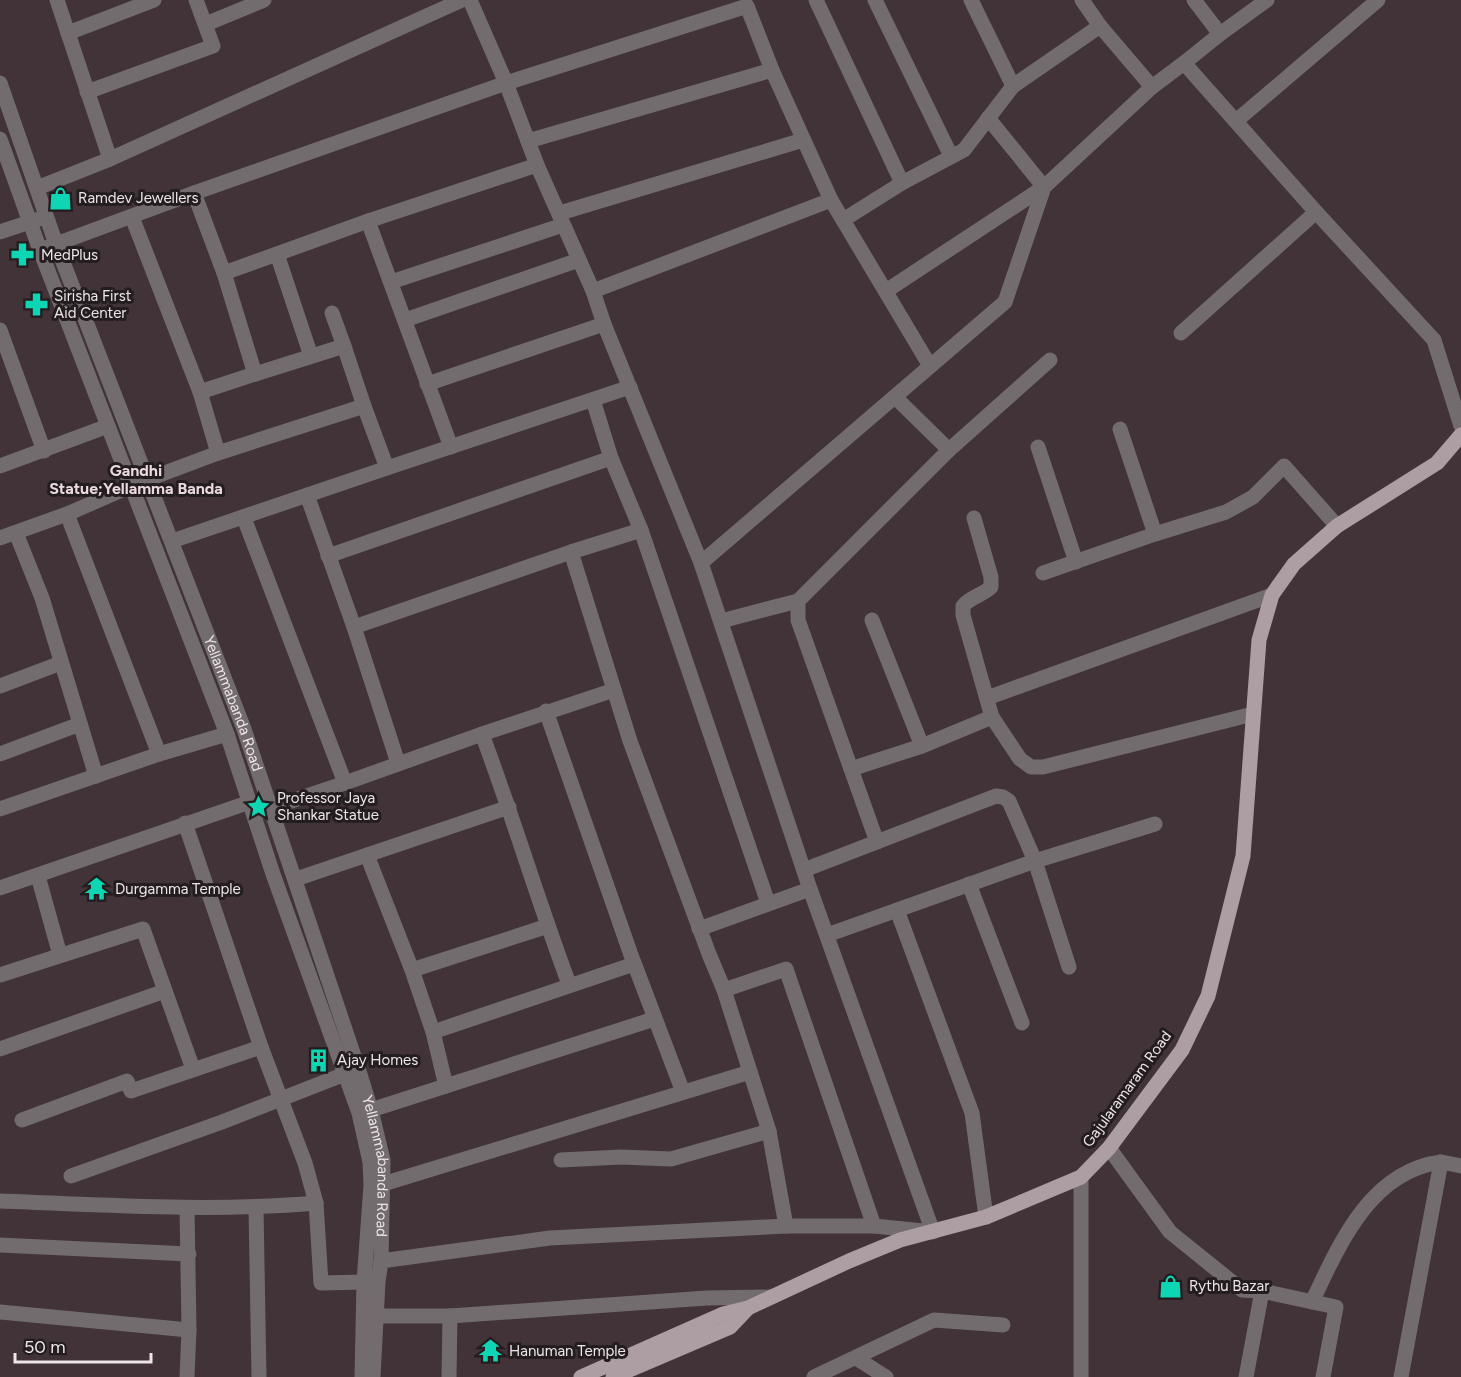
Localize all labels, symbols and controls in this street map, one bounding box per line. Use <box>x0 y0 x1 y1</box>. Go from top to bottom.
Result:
shop icon: Ramdev Jewellers <box>47 185 73 211</box>
place label: Ramdev Jewellers <box>78 189 198 207</box>
pharmacy icon: MedPlus <box>10 242 36 268</box>
place label: MedPlus <box>41 246 98 264</box>
place label: Sirisha First Aid Center <box>54 287 132 322</box>
pharmacy icon: Sirisha First Aid Center <box>23 292 49 318</box>
district label: Gandhi Statue;Yellamma Banda <box>49 461 223 498</box>
street label: Yellammabanda Road <box>200 633 267 774</box>
place label: Professor Jaya Shankar Statue <box>277 789 379 824</box>
place icon: Professor Jaya Shankar Statue <box>246 794 272 820</box>
temple icon: Durgamma Temple <box>84 876 110 902</box>
place label: Durgamma Temple <box>115 880 241 898</box>
street label: Gajularamaram Road <box>1079 1027 1175 1151</box>
building icon: Ajay Homes <box>306 1047 332 1073</box>
place label: Ajay Homes <box>337 1051 418 1069</box>
street label: Yellammabanda Road <box>358 1093 392 1237</box>
shop icon: Rythu Bazar <box>1158 1273 1184 1299</box>
place label: Rythu Bazar <box>1189 1277 1269 1295</box>
scale bar <box>15 1326 152 1364</box>
text: 50 m <box>24 1336 66 1358</box>
temple icon: Hanuman Temple <box>478 1338 504 1364</box>
place label: Hanuman Temple <box>509 1342 626 1360</box>

